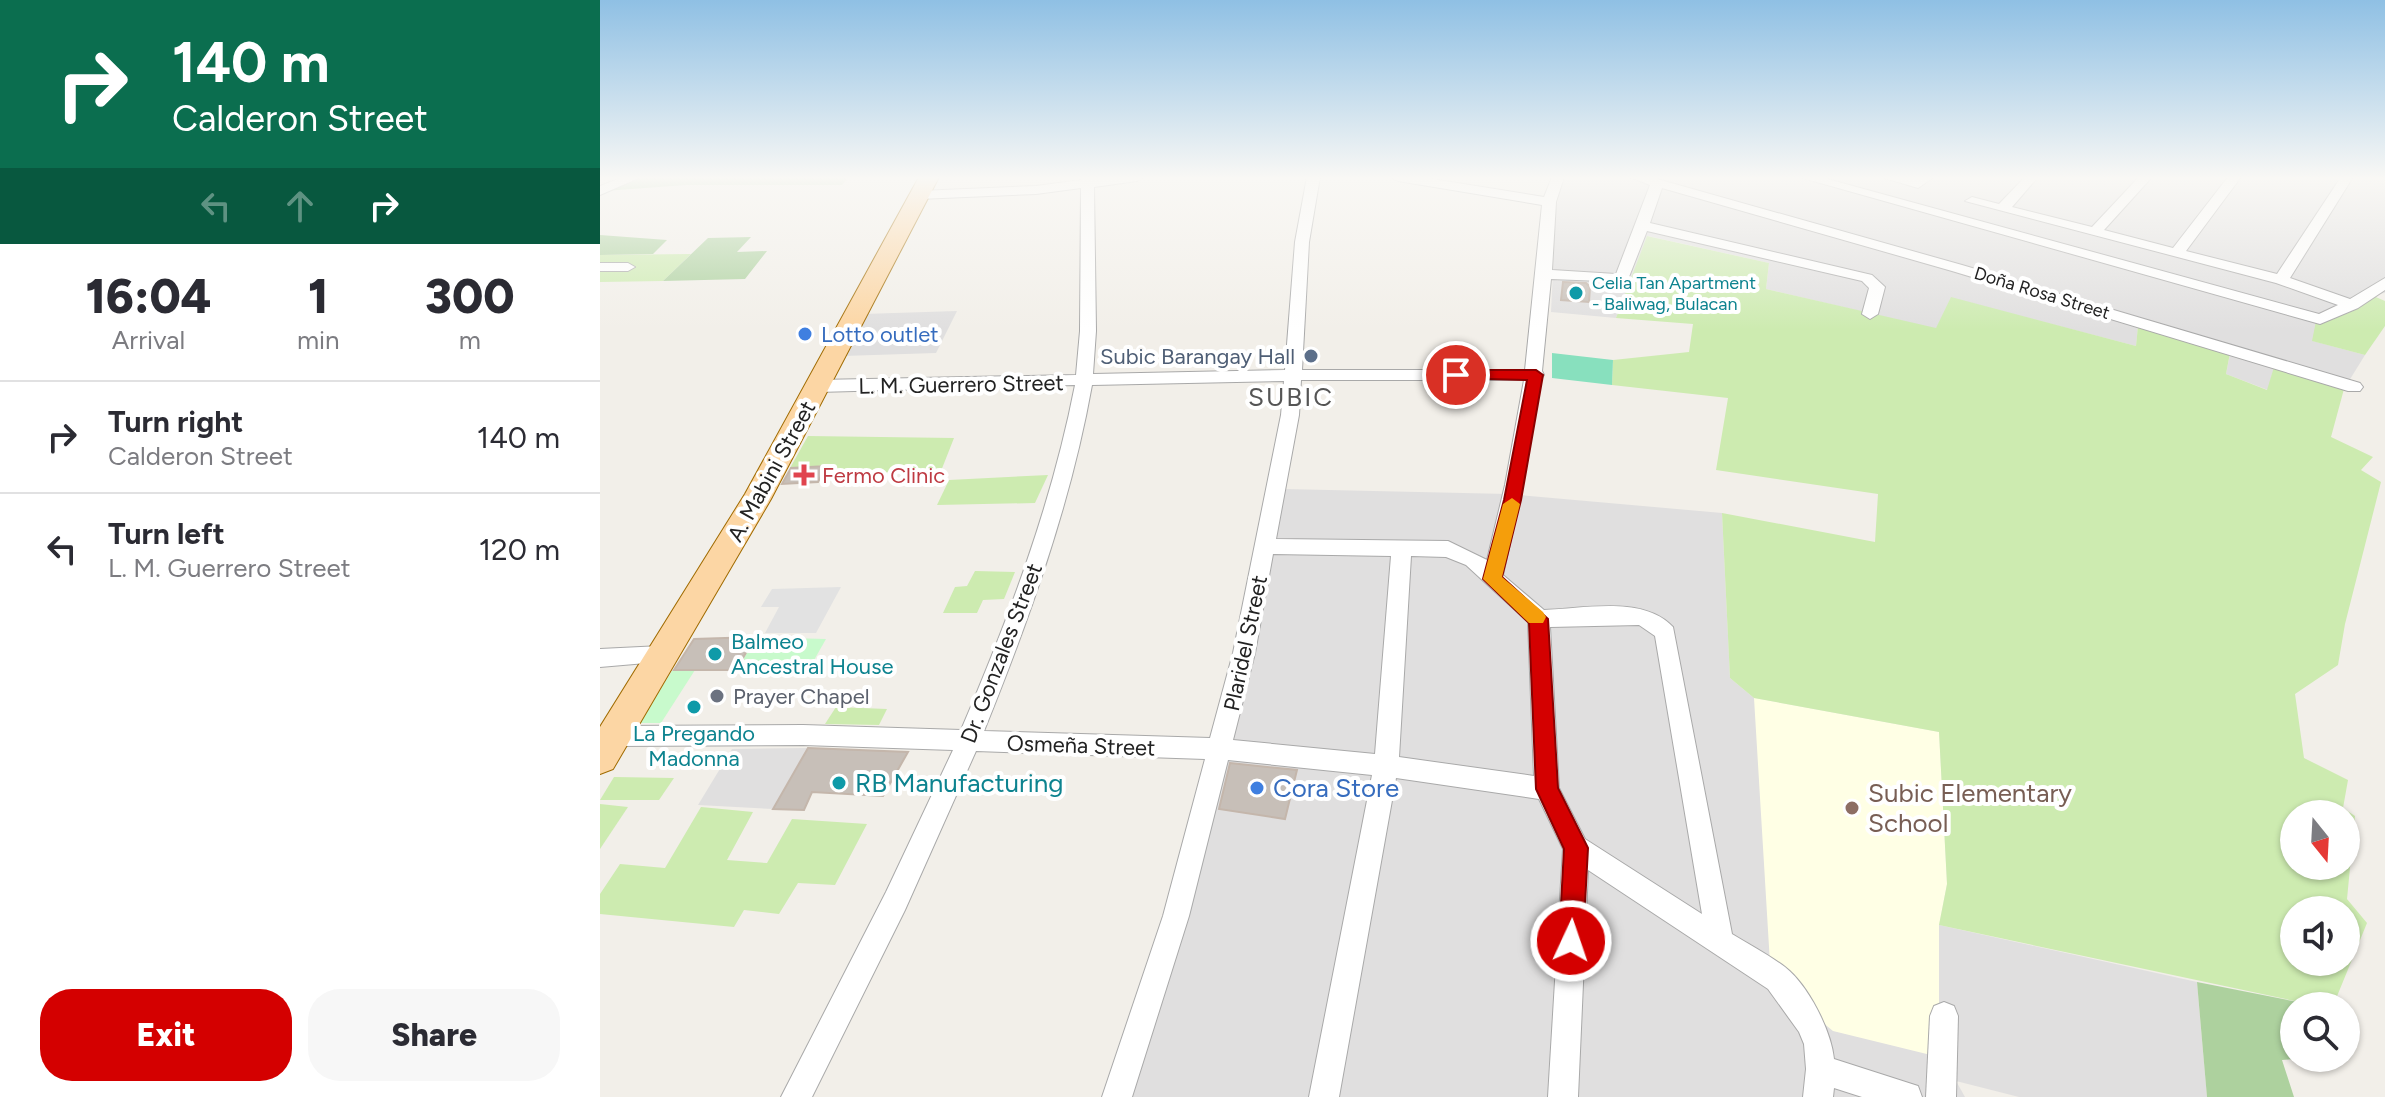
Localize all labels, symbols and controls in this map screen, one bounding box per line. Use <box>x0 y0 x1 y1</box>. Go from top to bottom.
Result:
text: 140 m <box>172 29 330 96</box>
icon: right <box>40 32 144 136</box>
text: Calderon Street <box>172 97 428 140</box>
icon: left <box>194 184 238 228</box>
icon: ahead <box>278 184 322 228</box>
icon: right <box>362 184 406 228</box>
street label: Doña Rosa Street <box>1972 262 2113 324</box>
text: 16:04 <box>85 267 212 325</box>
text: 1 <box>308 267 329 325</box>
text: 300 <box>425 267 515 325</box>
place label: Celia Tan Apartment - Baliwag, Bulacan <box>1592 272 1756 315</box>
marker: Celia Tan Apartment - Baliwag, Bulacan <box>1567 284 1585 302</box>
place label: Lotto outlet <box>821 321 939 348</box>
text: Arrival <box>112 324 185 356</box>
text: min <box>297 324 340 356</box>
text: m <box>459 324 481 356</box>
marker: Lotto outlet <box>796 325 814 343</box>
pin <box>1422 341 1490 409</box>
place label: Subic Barangay Hall <box>1100 343 1295 370</box>
marker: Subic Barangay Hall <box>1302 347 1320 365</box>
icon: arrive <box>1434 353 1478 397</box>
street label: L. M. Guerrero Street <box>858 369 1064 400</box>
district label: SUBIC <box>1248 381 1334 413</box>
street label: A. Mabini Street <box>722 396 821 547</box>
text: Turn right <box>108 403 243 440</box>
icon: right <box>40 415 84 459</box>
text: 140 m <box>477 419 560 456</box>
text: Calderon Street <box>108 440 293 472</box>
place label: Fermo Clinic <box>822 462 945 489</box>
marker: Fermo Clinic <box>793 464 815 486</box>
text: Turn left <box>108 515 225 552</box>
icon: left <box>40 527 84 571</box>
text: 120 m <box>479 531 560 568</box>
text: L. M. Guerrero Street <box>108 552 351 584</box>
street label: Dr. Gonzales Street <box>955 559 1048 747</box>
street label: Plaridel Street <box>1218 573 1273 713</box>
place label: Balmeo Ancestral House <box>731 628 893 680</box>
marker: Balmeo Ancestral House <box>706 645 724 663</box>
place label: Prayer Chapel <box>733 683 870 710</box>
marker: Prayer Chapel <box>708 687 726 705</box>
marker: La Pregando Madonna <box>685 698 703 716</box>
place label: La Pregando Madonna <box>633 720 755 772</box>
street label: Osmeña Street <box>1006 729 1156 762</box>
place label: RB Manufacturing <box>855 767 1064 799</box>
place label: Cora Store <box>1273 772 1399 804</box>
marker: RB Manufacturing <box>830 774 848 792</box>
place label: Subic Elementary School <box>1868 777 2072 839</box>
marker: Cora Store <box>1248 779 1266 797</box>
marker: Subic Elementary School <box>1843 799 1861 817</box>
north arrow <box>2280 800 2360 880</box>
map controls <box>2280 800 2360 1072</box>
button: sound <box>2280 896 2360 976</box>
position arrow <box>1529 899 1613 983</box>
button: Exit <box>40 989 292 1081</box>
button: Share <box>308 989 560 1081</box>
button: search <box>2280 992 2360 1072</box>

